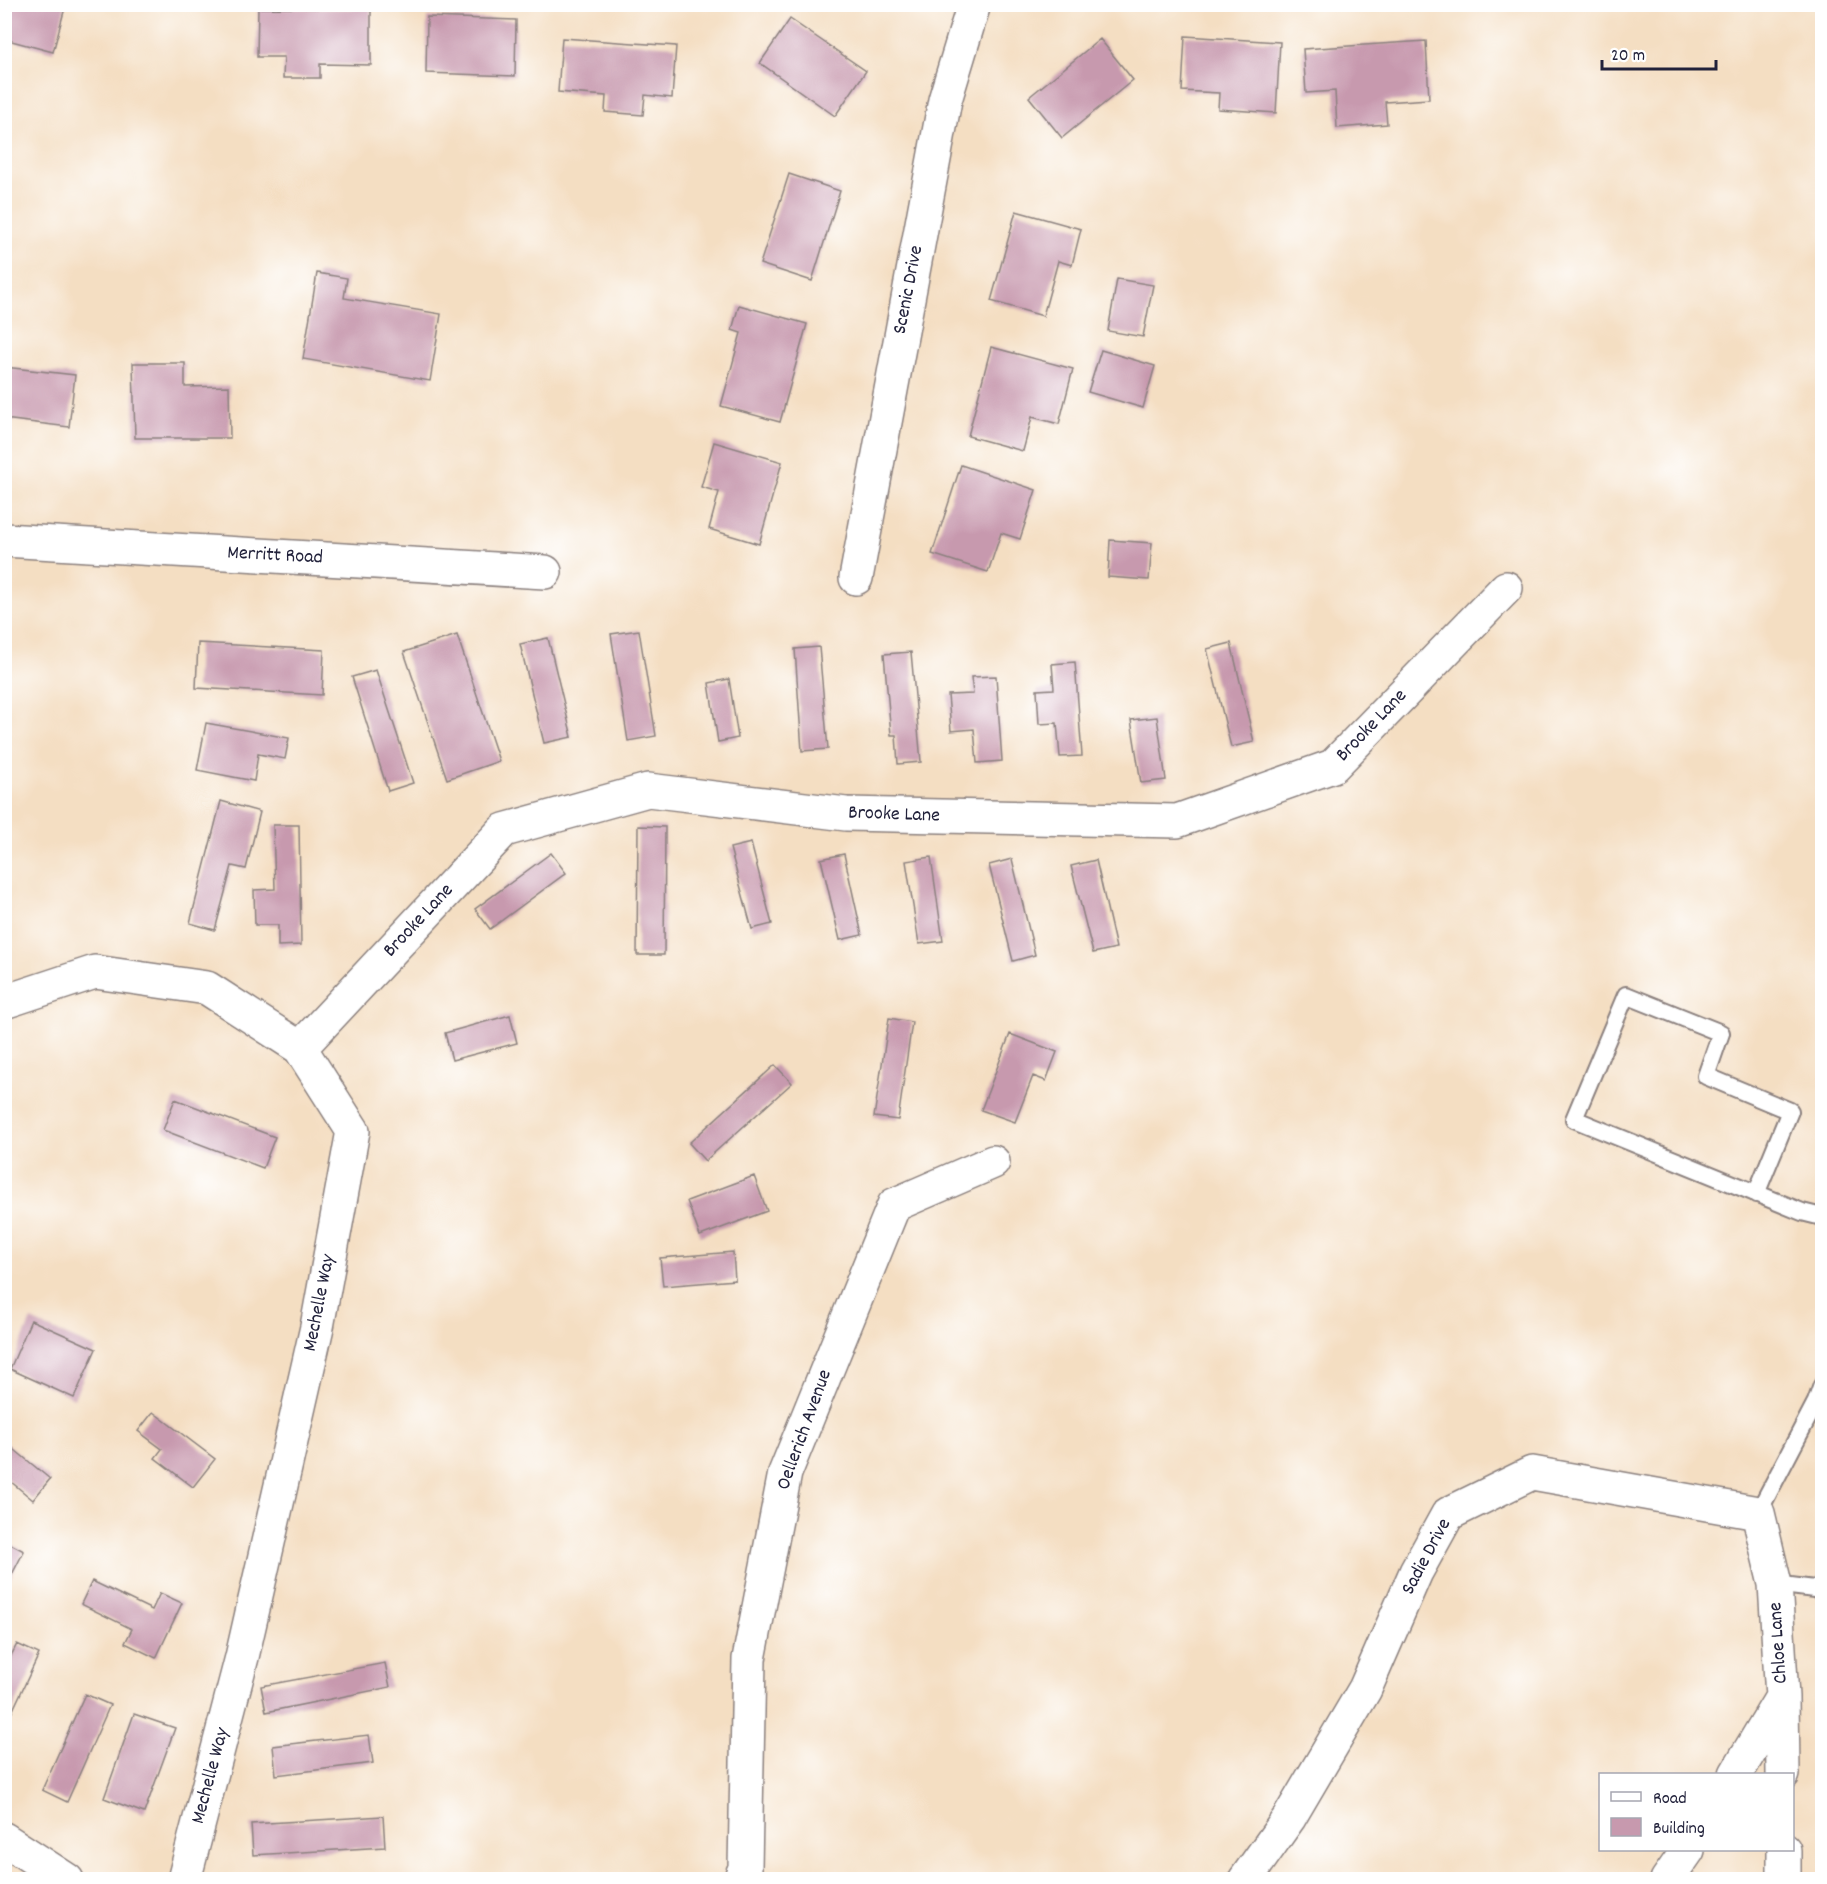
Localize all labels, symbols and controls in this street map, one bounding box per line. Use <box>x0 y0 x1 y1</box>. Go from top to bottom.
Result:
scale bar <box>1602 33 1716 71</box>
text: 20 m <box>1611 44 1645 69</box>
street label: Scenic Drive <box>887 243 931 337</box>
street label: Merritt Road <box>226 540 324 572</box>
street label: Brooke Lane <box>1330 683 1414 769</box>
street label: Brooke Lane <box>848 799 941 831</box>
street label: Brooke Lane <box>377 878 461 964</box>
street label: Mechelle Way <box>297 1251 343 1354</box>
street label: Oellerich Avenue <box>770 1366 840 1494</box>
street label: Sadie Drive <box>1395 1514 1459 1600</box>
street label: Chloe Lane <box>1762 1601 1796 1685</box>
street label: Mechelle Way <box>185 1724 237 1827</box>
legend <box>1599 1773 1794 1851</box>
text: Road <box>1653 1787 1687 1812</box>
text: Building <box>1653 1817 1705 1842</box>

